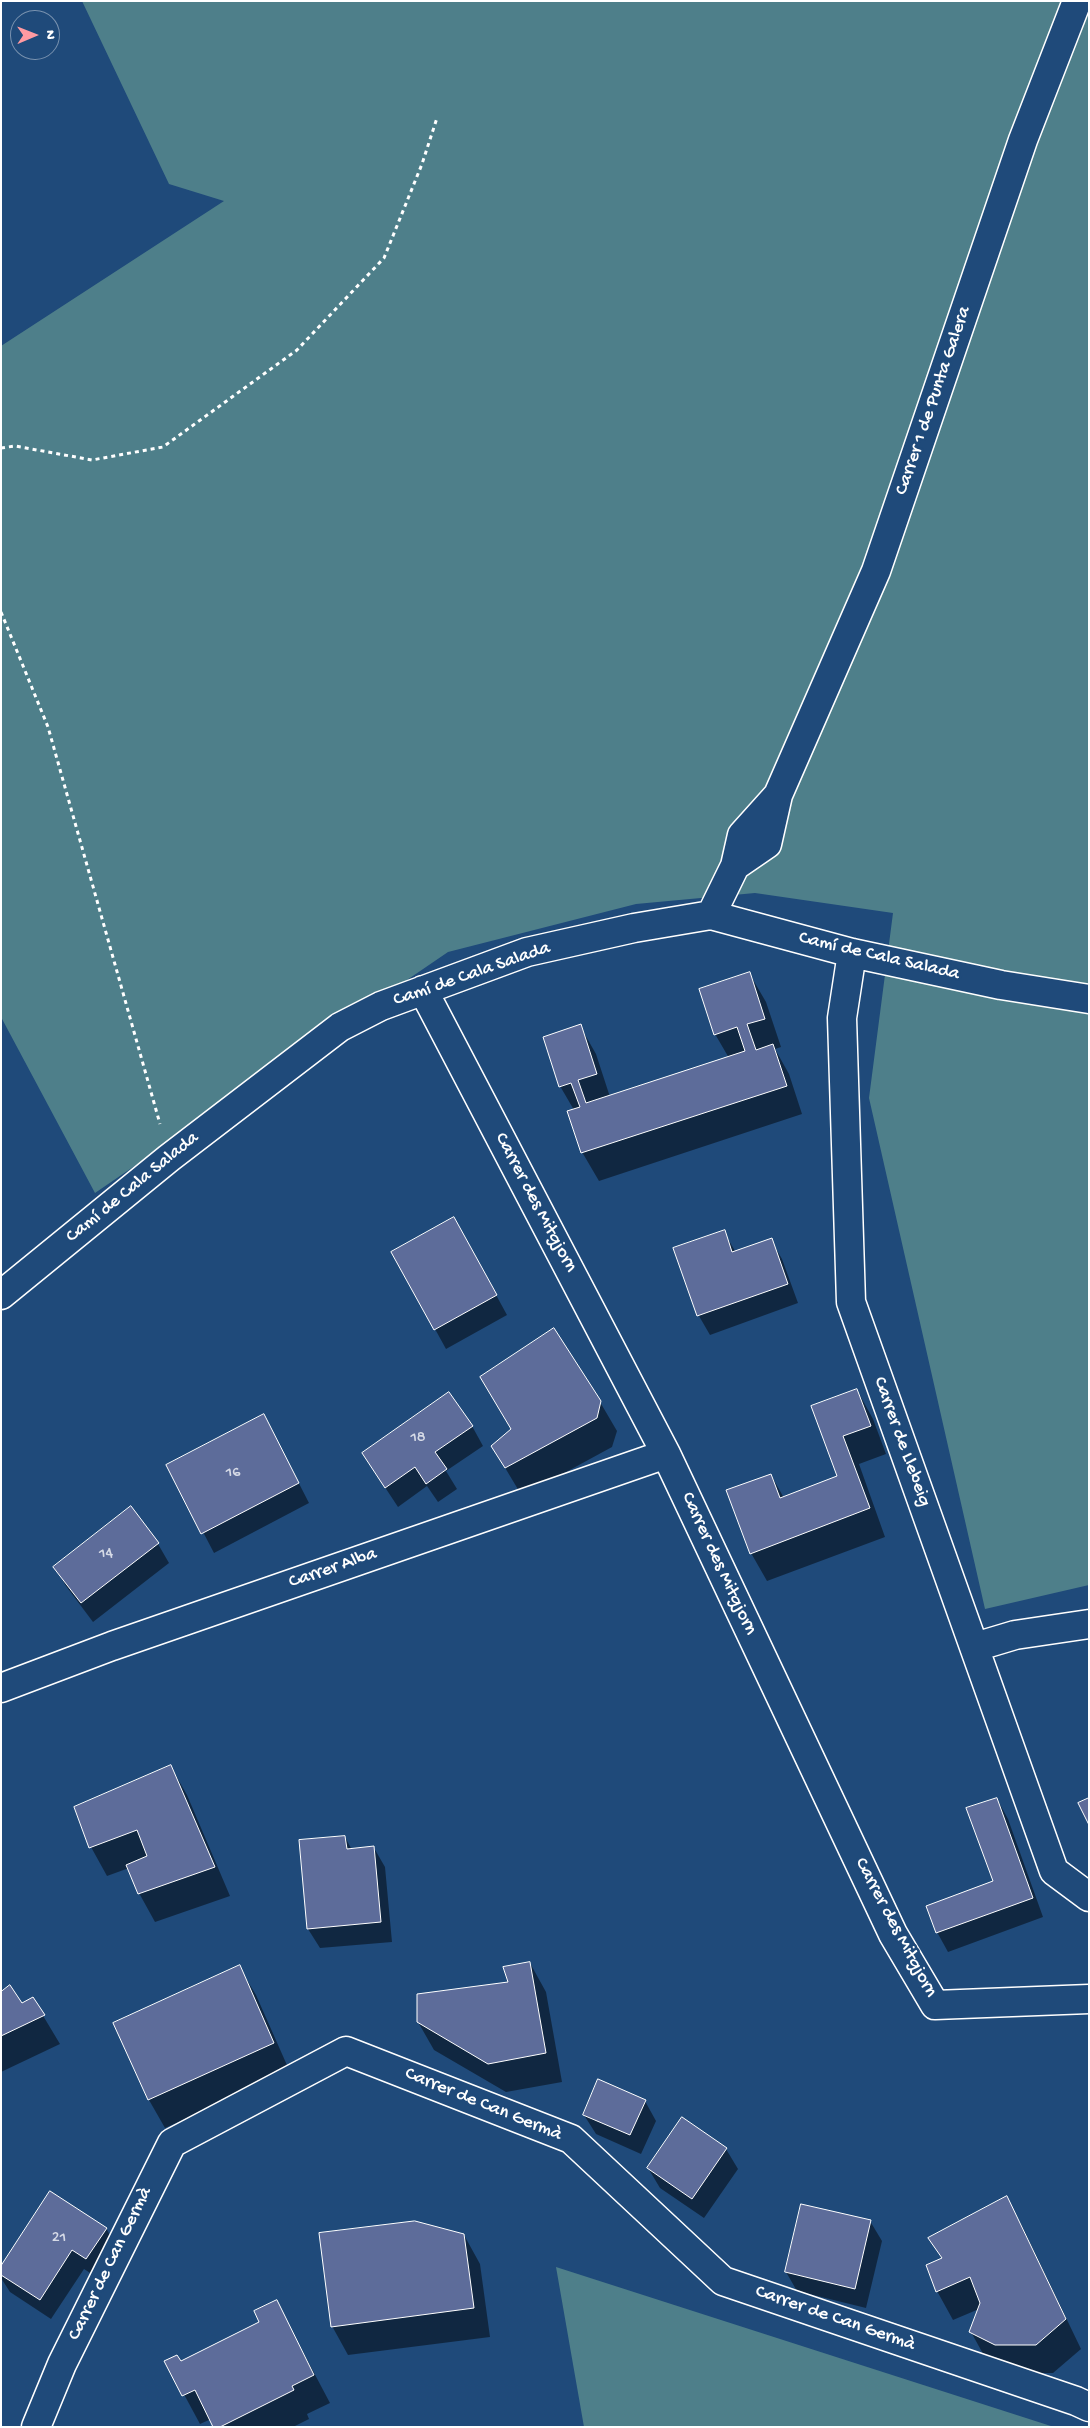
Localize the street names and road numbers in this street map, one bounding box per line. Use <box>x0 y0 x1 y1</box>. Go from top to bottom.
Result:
street label: Carrer 1 de Punta Galera <box>891 304 977 498</box>
street label: Camí de Cala Salada <box>796 927 962 987</box>
street label: Camí de Cala Salada <box>391 937 553 1013</box>
street label: Camí de Cala Salada <box>62 1127 204 1249</box>
street label: Carrer des Mitgjorn <box>489 1129 581 1277</box>
street label: Carrer de Llebeig <box>867 1374 935 1510</box>
street label: Carrer des Mitgjorn <box>675 1489 761 1639</box>
street label: Carrer Alba <box>286 1543 380 1595</box>
street label: Carrer des Mitgjorn <box>849 1854 941 2002</box>
street label: Carrer de Can Germà <box>401 2063 565 2147</box>
street label: Carrer de Can Germà <box>64 2184 158 2344</box>
street label: Carrer de Can Germà <box>752 2281 918 2357</box>

